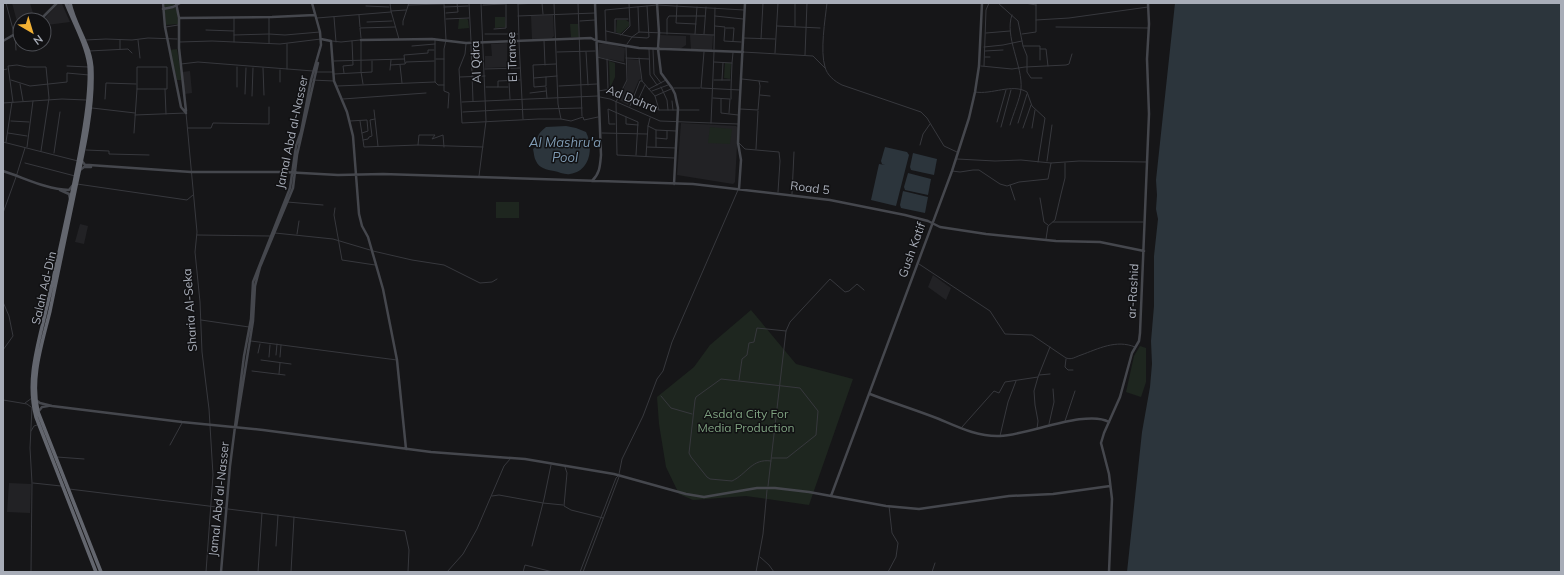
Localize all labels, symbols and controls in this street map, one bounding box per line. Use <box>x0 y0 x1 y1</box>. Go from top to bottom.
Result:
north arrow <box>12 12 52 52</box>
text: N <box>31 32 46 48</box>
street label: El Transe <box>503 32 520 82</box>
street label: Al Qdra <box>467 40 484 84</box>
street label: Jamal Abd al-Nasser <box>272 73 311 190</box>
street label: Ad Dahra <box>604 82 660 116</box>
water label: Al Mashru'a Pool <box>528 134 601 165</box>
street label: Road 5 <box>789 178 831 197</box>
street label: Gush Katif <box>895 219 929 280</box>
street label: Salah Ad-Din <box>28 250 59 326</box>
street label: ar-Rashid <box>1124 263 1141 319</box>
street label: Sharia Al-Seka <box>179 268 200 352</box>
park label: Asda'a City For Media Production <box>697 406 795 435</box>
street label: Jamal Abd al-Nasser <box>205 440 232 557</box>

